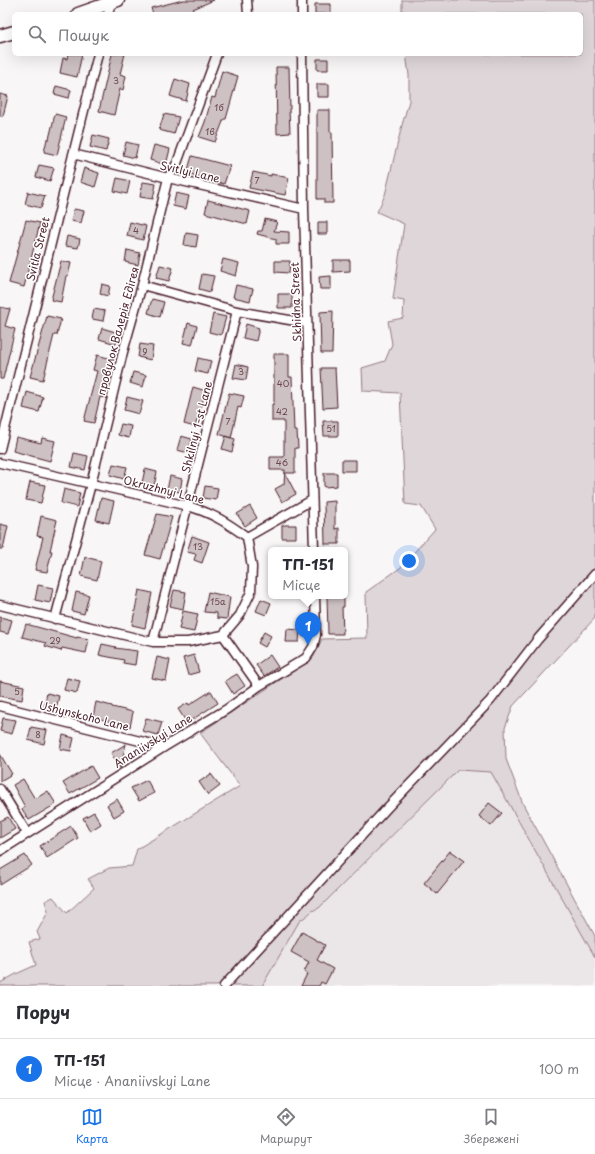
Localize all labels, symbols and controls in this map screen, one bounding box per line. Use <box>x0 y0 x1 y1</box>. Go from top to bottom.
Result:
search box <box>12 12 583 56</box>
icon: search <box>26 23 48 45</box>
text: Пошук <box>58 23 109 46</box>
house number: 3 <box>113 73 119 87</box>
house number: 1б <box>214 100 224 114</box>
house number: 1в <box>205 124 215 138</box>
street label: Svitlyi Lane <box>158 156 222 187</box>
house number: 7 <box>254 173 260 187</box>
street label: Svitla Street <box>21 214 54 283</box>
house number: 4 <box>133 223 139 237</box>
street label: Skhidna Street <box>286 261 305 342</box>
street label: провулок Валерія Едігея <box>92 265 143 397</box>
house number: 9 <box>142 344 148 358</box>
house number: 3 <box>238 364 244 378</box>
house number: 40 <box>277 376 290 390</box>
street label: Shkilnyi 1-st Lane <box>177 379 216 475</box>
house number: 42 <box>276 404 288 418</box>
house number: 7 <box>225 414 231 428</box>
house number: 51 <box>326 421 336 435</box>
house number: 46 <box>276 455 288 469</box>
street label: Okruzhnyi Lane <box>122 471 206 508</box>
house number: 13 <box>193 539 203 553</box>
popup <box>268 547 348 599</box>
your location <box>399 551 419 571</box>
text: ТП-151 <box>282 552 334 575</box>
text: Місце <box>282 575 320 594</box>
house number: 15а <box>210 594 226 608</box>
pin: 1 <box>295 612 321 645</box>
house number: 29 <box>49 633 61 647</box>
house number: 5 <box>14 684 20 698</box>
street label: Ushynskoho Lane <box>37 696 131 735</box>
street label: Ananiivskyi Lane <box>110 710 195 772</box>
house number: 8 <box>35 727 41 741</box>
text: Поруч <box>16 999 70 1025</box>
text: ТП-151 <box>54 1048 105 1071</box>
text: 1 <box>26 1059 32 1078</box>
text: 100 m <box>539 1059 579 1078</box>
text: Місце · Ananiivskyi Lane <box>54 1071 211 1090</box>
tab: Карта <box>76 1106 108 1147</box>
tab: Маршрут <box>260 1106 312 1147</box>
tab: Збережені <box>464 1106 519 1147</box>

